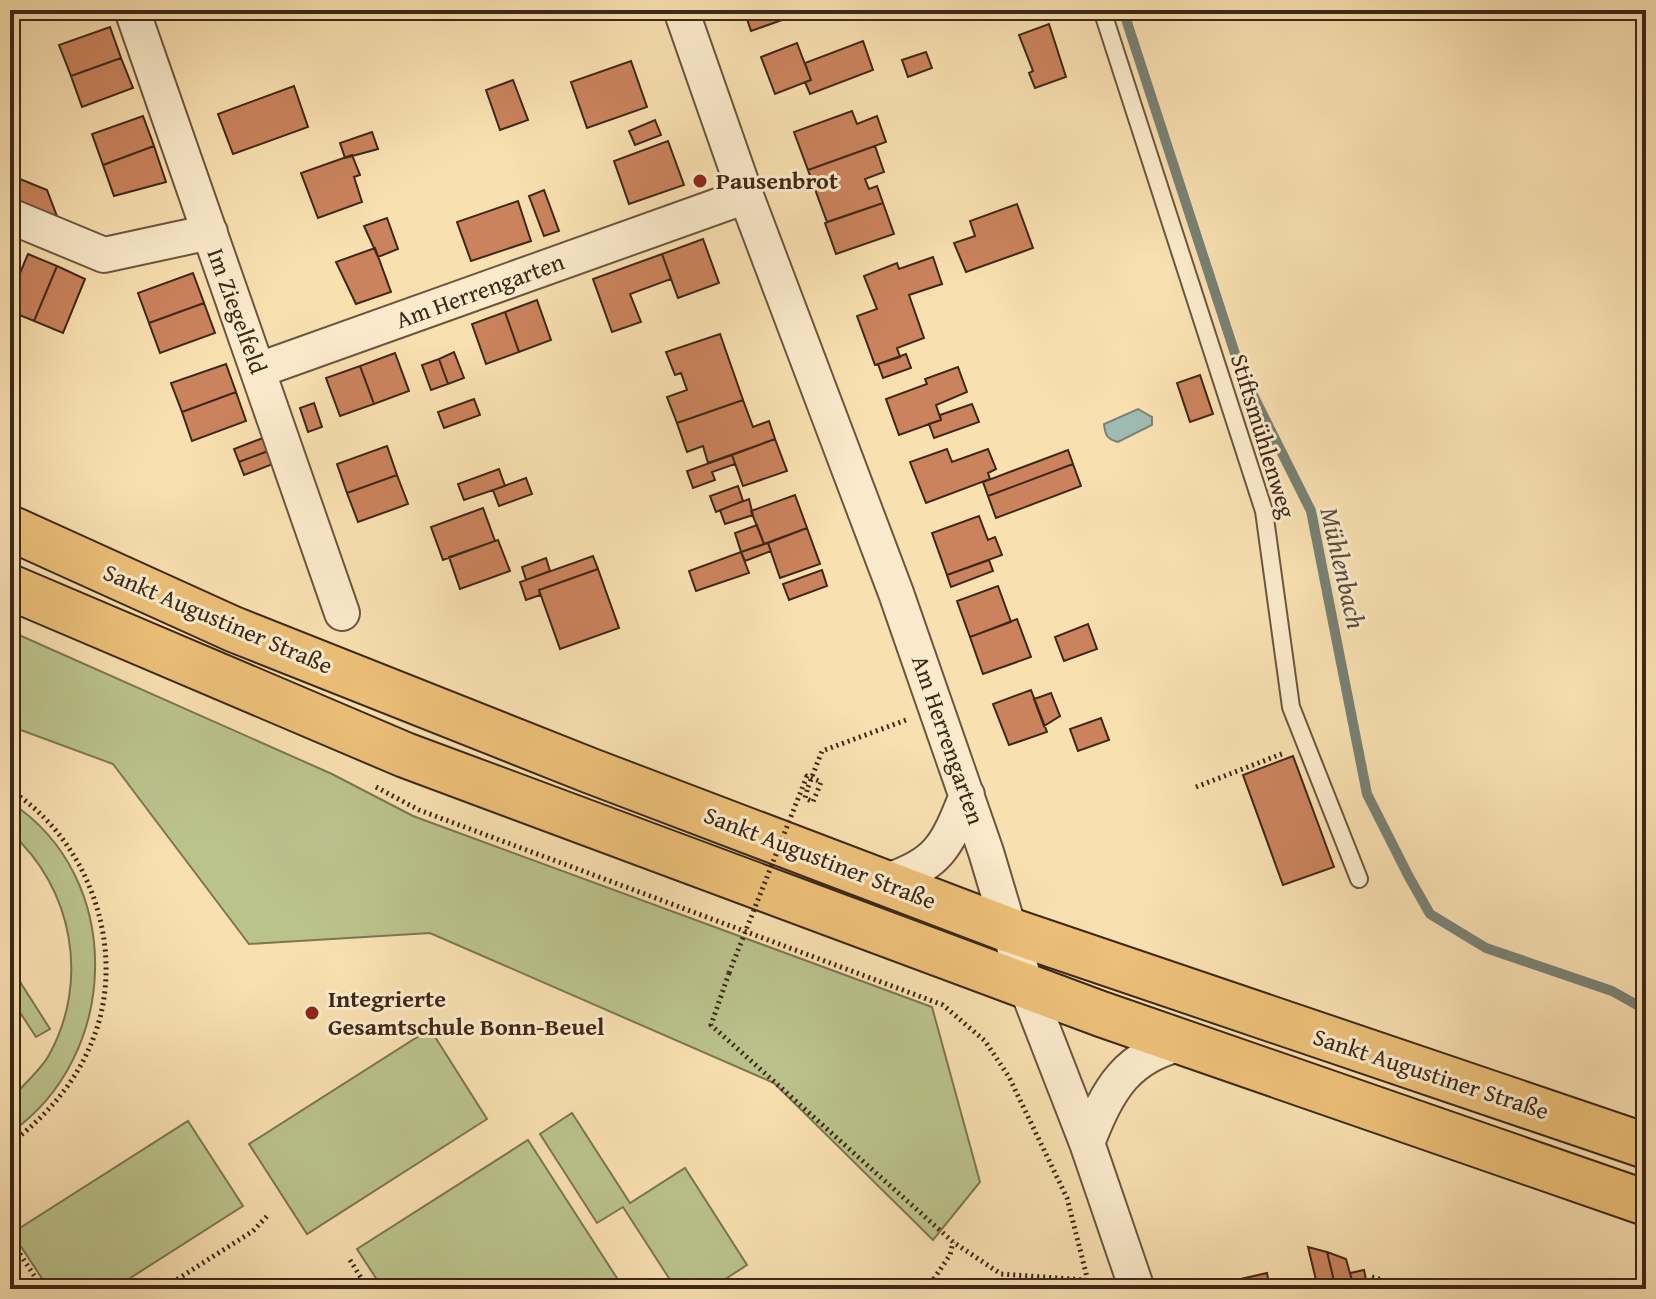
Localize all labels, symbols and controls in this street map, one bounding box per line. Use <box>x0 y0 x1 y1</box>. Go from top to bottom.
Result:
place label: Pausenbrot <box>716 163 838 198</box>
marker: Pausenbrot <box>691 172 709 190</box>
street label: Im Ziegelfeld <box>199 243 276 379</box>
street label: Am Herrengarten <box>391 244 570 337</box>
street label: Stiftsmühlenweg <box>1222 349 1305 522</box>
water label: Mühlenbach <box>1311 503 1376 632</box>
street label: Sankt Augustiner Straße <box>98 554 338 683</box>
street label: Am Herrengarten <box>903 650 994 830</box>
street label: Sankt Augustiner Straße <box>699 797 941 918</box>
place label: Integrierte Gesamtschule Bonn-Beuel <box>328 981 605 1044</box>
marker: Integrierte Gesamtschule Bonn-Beuel <box>303 1004 321 1022</box>
street label: Sankt Augustiner Straße <box>1309 1019 1554 1128</box>

